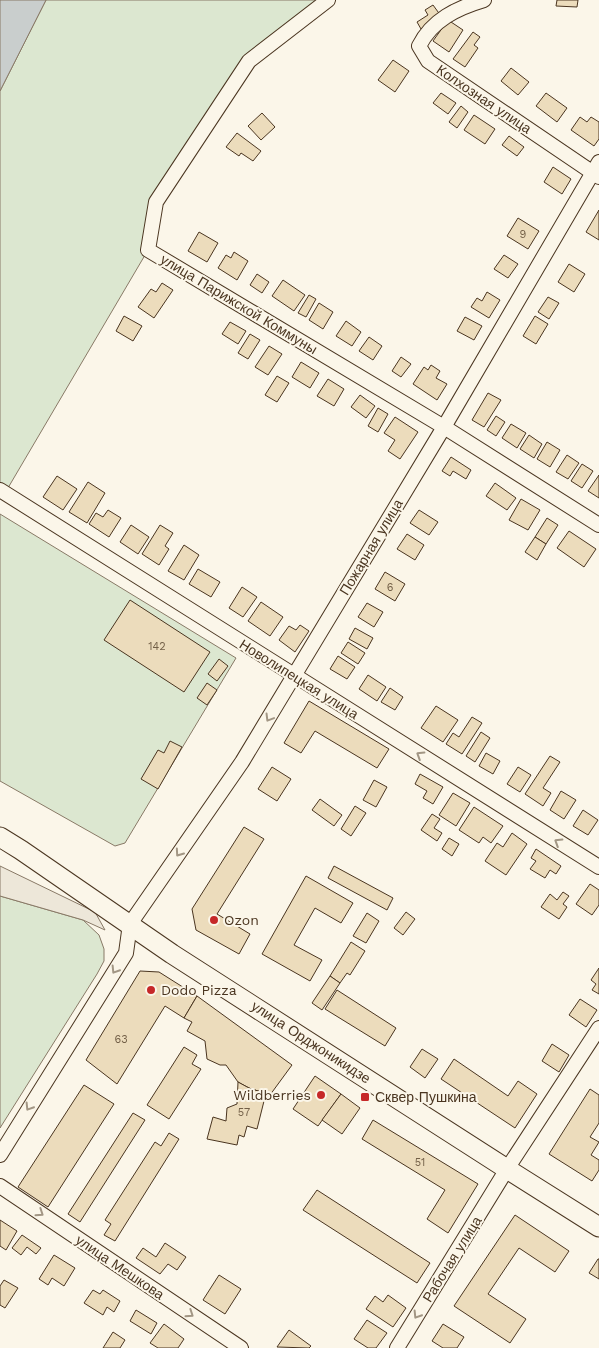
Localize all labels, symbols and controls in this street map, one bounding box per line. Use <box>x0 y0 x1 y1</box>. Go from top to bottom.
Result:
street label: Колхозная улица <box>433 61 535 137</box>
house number: 9 <box>520 228 527 241</box>
street label: улица Парижской Коммуны <box>158 251 320 357</box>
street label: Пожарная улица <box>336 496 406 598</box>
house number: 6 <box>387 581 394 594</box>
street label: Новолипецкая улица <box>237 636 362 722</box>
house number: 142 <box>148 640 166 653</box>
one-way arrow <box>265 712 275 721</box>
one-way arrow <box>416 752 425 762</box>
one-way arrow <box>554 838 563 848</box>
one-way arrow <box>176 847 185 857</box>
place label: Ozon <box>224 912 259 928</box>
marker: Ozon <box>208 914 220 926</box>
one-way arrow <box>112 964 122 973</box>
place label: Dodo Pizza <box>161 982 237 998</box>
marker: Dodo Pizza <box>145 984 157 996</box>
street label: улица Орджоникидзе <box>248 998 374 1087</box>
house number: 63 <box>114 1033 128 1046</box>
place label: Wildberries <box>233 1087 311 1103</box>
marker: Wildberries <box>315 1089 327 1101</box>
place label: Сквер Пушкина <box>375 1089 477 1105</box>
marker: Сквер Пушкина <box>359 1091 371 1103</box>
one-way arrow <box>26 1102 36 1111</box>
house number: 57 <box>238 1106 250 1119</box>
house number: 51 <box>415 1156 425 1169</box>
one-way arrow <box>35 1207 44 1217</box>
street label: Рабочая улица <box>419 1213 485 1305</box>
street label: улица Мешкова <box>73 1232 167 1303</box>
one-way arrow <box>184 1308 194 1317</box>
one-way arrow <box>414 1310 424 1319</box>

